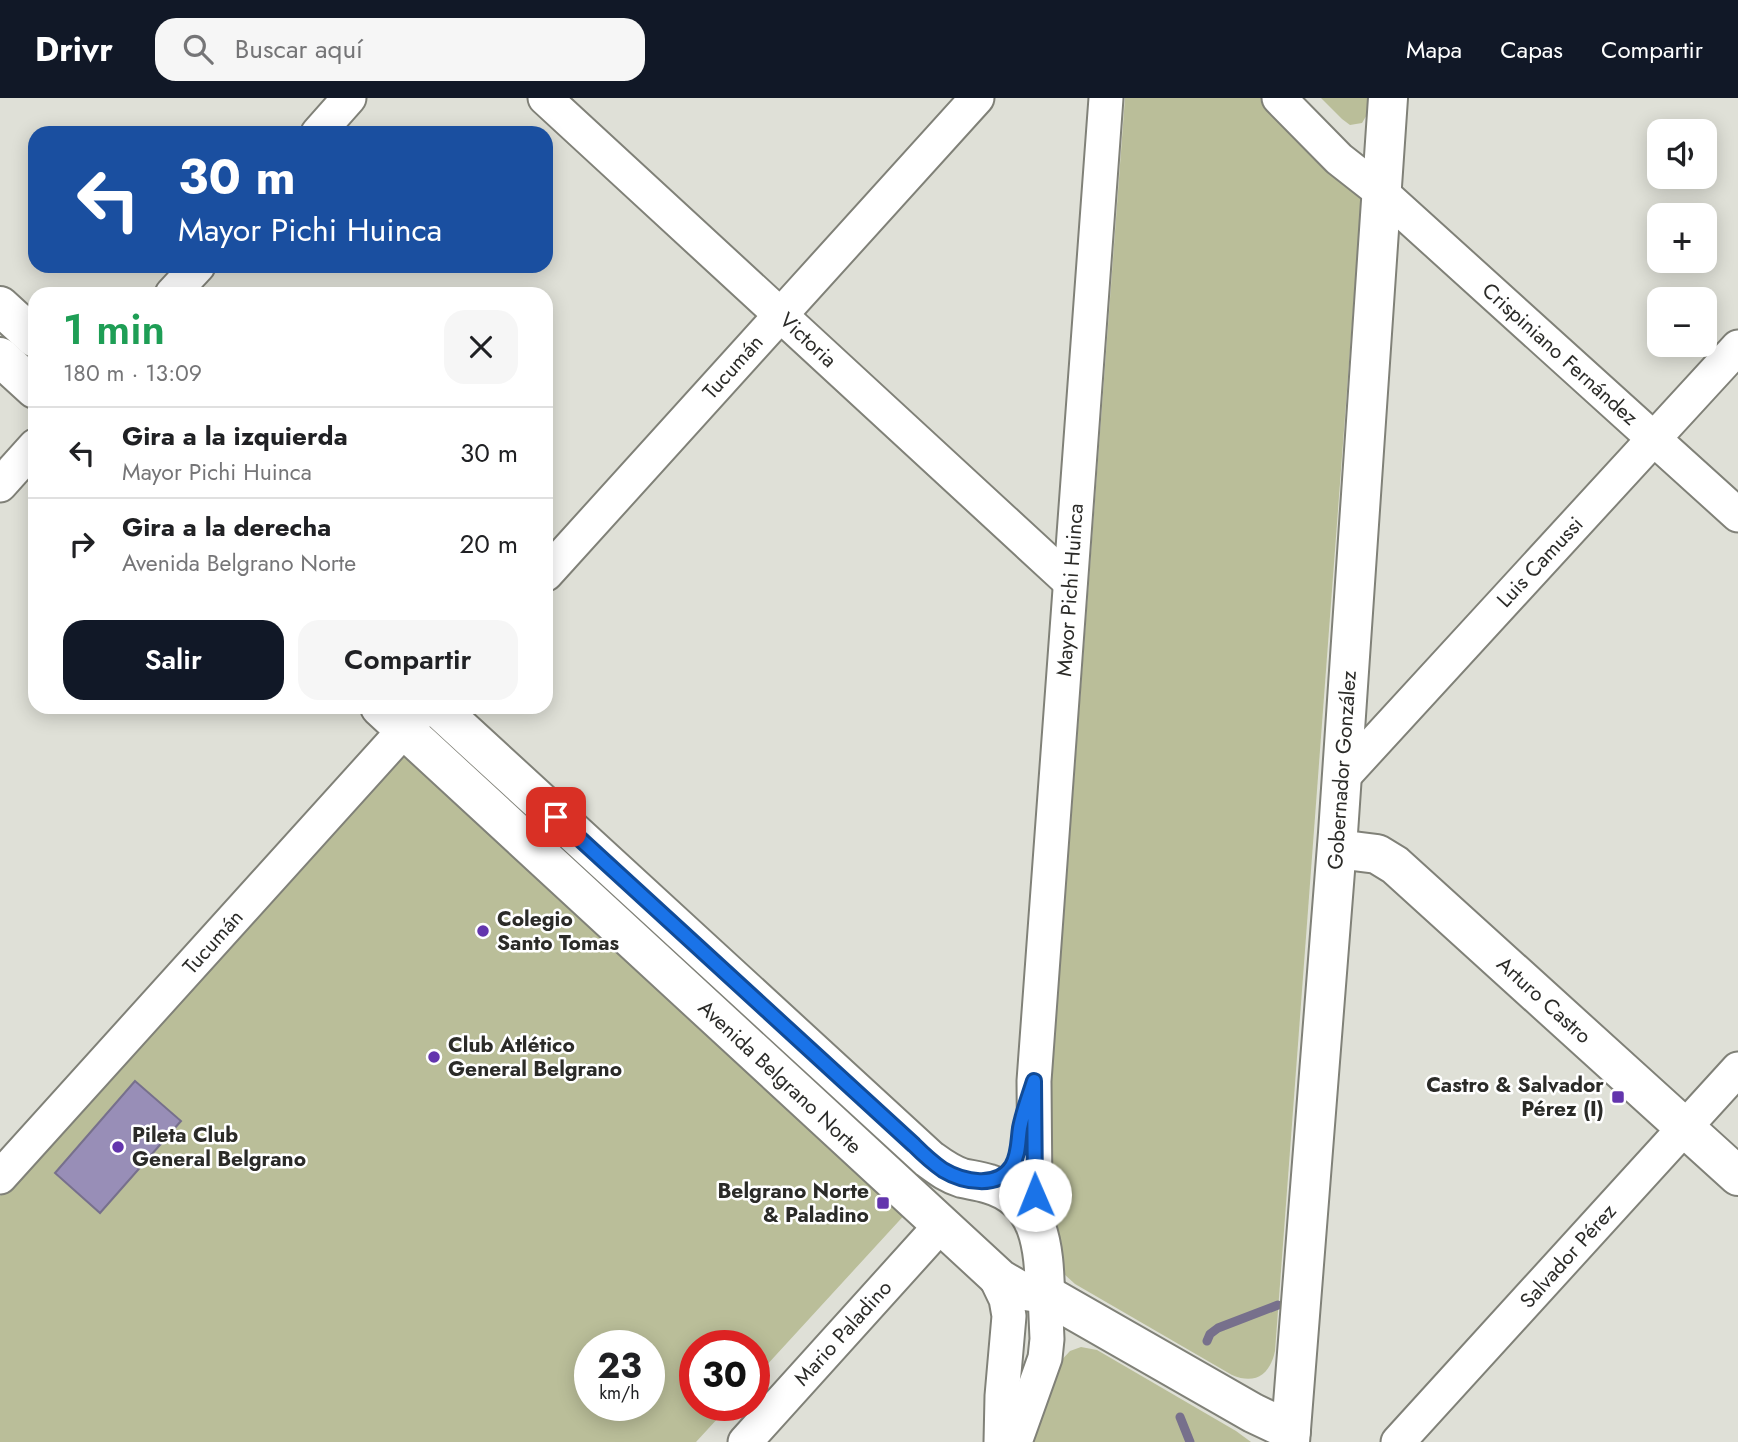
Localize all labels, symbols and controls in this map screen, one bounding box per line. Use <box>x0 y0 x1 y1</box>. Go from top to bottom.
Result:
search box <box>155 18 645 81</box>
text: Drivr <box>35 26 113 73</box>
icon: search <box>179 30 217 68</box>
text: Buscar aquí <box>235 30 363 68</box>
text: Mapa <box>1406 32 1462 67</box>
text: Capas <box>1500 32 1563 67</box>
text: Compartir <box>1601 32 1703 67</box>
map controls <box>1647 119 1717 357</box>
button: sound <box>1647 119 1717 189</box>
text: 30 m <box>178 142 296 212</box>
icon: left <box>63 154 154 245</box>
button: + <box>1647 203 1717 273</box>
text: Mayor Pichi Huinca <box>178 207 442 253</box>
street label: Crispiniano Fernández <box>1475 276 1645 432</box>
button: − <box>1647 287 1717 357</box>
text: 1 min <box>63 299 165 360</box>
street label: Victoria <box>773 306 843 374</box>
button: close <box>444 310 518 384</box>
street label: Tucumán <box>696 328 770 406</box>
text: 180 m · 13:09 <box>63 356 202 390</box>
text: Gira a la izquierda <box>122 417 348 455</box>
icon: left <box>63 434 101 472</box>
text: 30 m <box>460 434 518 472</box>
text: Mayor Pichi Huinca <box>122 455 312 489</box>
street label: Mayor Pichi Huinca <box>1049 502 1091 678</box>
text: Gira a la derecha <box>122 508 331 546</box>
street label: Luis Camussi <box>1490 510 1590 614</box>
icon: right <box>63 525 101 563</box>
text: 20 m <box>460 525 518 563</box>
text: Avenida Belgrano Norte <box>122 546 356 580</box>
button: Salir <box>63 620 284 700</box>
button: Compartir <box>298 620 518 700</box>
street label: Gobernador González <box>1320 669 1364 871</box>
pin <box>526 787 586 847</box>
icon: arrive <box>537 798 575 836</box>
street label: Tucumán <box>176 903 250 981</box>
place label: Colegio Santo Tomas <box>497 904 619 958</box>
marker: Colegio Santo Tomas <box>475 923 491 939</box>
street label: Arturo Castro <box>1490 949 1598 1051</box>
street label: Avenida Belgrano Norte <box>692 993 868 1161</box>
place label: Club Atlético General Belgrano <box>448 1030 622 1084</box>
marker: Club Atlético General Belgrano <box>426 1049 442 1065</box>
place label: Castro & Salvador Pérez (I) <box>1426 1070 1604 1124</box>
marker: Castro & Salvador Pérez (I) <box>1610 1089 1626 1105</box>
place label: Pileta Club General Belgrano <box>132 1120 306 1174</box>
marker: Pileta Club General Belgrano <box>110 1139 126 1155</box>
position arrow <box>998 1158 1072 1232</box>
place label: Belgrano Norte & Paladino <box>717 1176 869 1230</box>
marker: Belgrano Norte & Paladino <box>875 1195 891 1211</box>
street label: Salvador Pérez <box>1513 1197 1623 1315</box>
street label: Mario Paladino <box>787 1273 899 1393</box>
speed limit sign: 30 <box>679 1330 770 1421</box>
text: 23 <box>597 1341 642 1391</box>
text: km/h <box>599 1380 640 1406</box>

